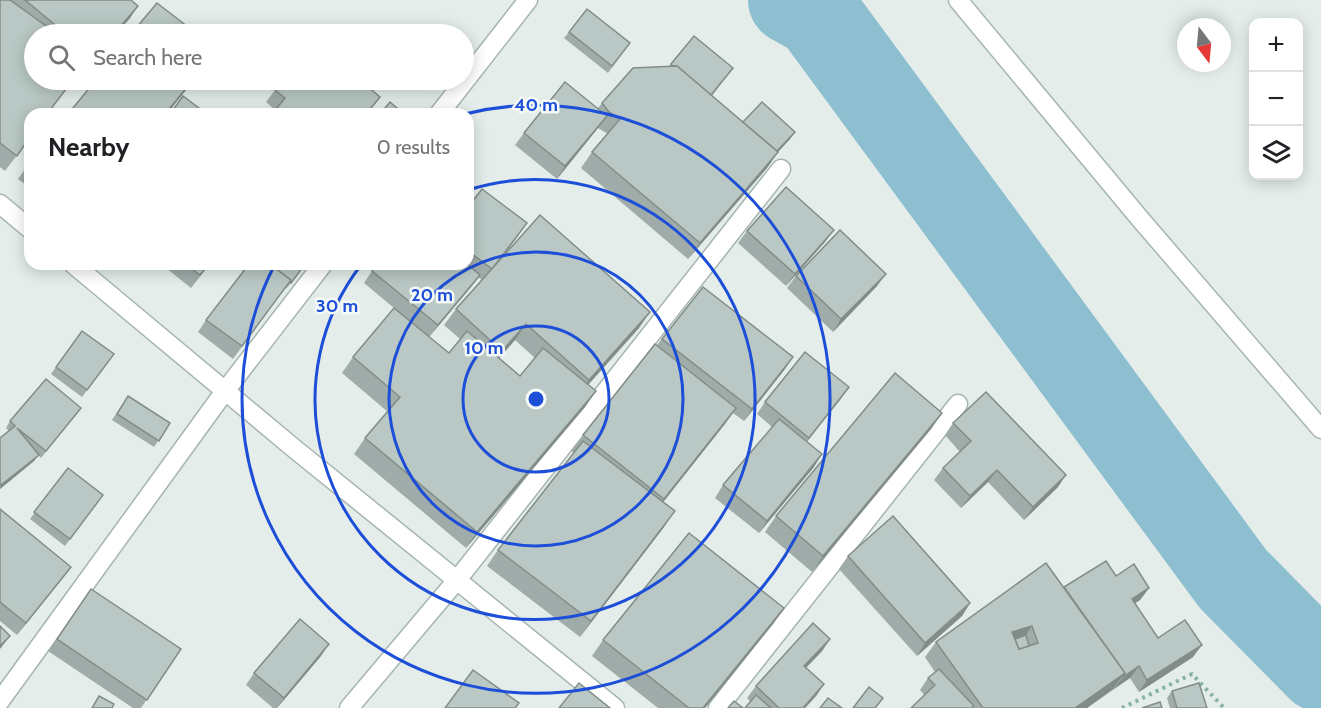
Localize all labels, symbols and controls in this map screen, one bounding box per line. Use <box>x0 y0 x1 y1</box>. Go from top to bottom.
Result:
north arrow <box>1177 18 1231 72</box>
map controls <box>1249 18 1303 180</box>
button: + <box>1249 18 1303 72</box>
search box <box>24 24 474 90</box>
icon: search <box>45 41 78 74</box>
text: Search here <box>93 44 202 71</box>
button: − <box>1249 72 1303 126</box>
text: 40 m <box>514 94 558 116</box>
button: layers <box>1249 126 1303 180</box>
text: Nearby <box>48 131 129 163</box>
text: 0 results <box>377 135 450 159</box>
text: 20 m <box>411 284 453 306</box>
text: 30 m <box>316 295 358 317</box>
text: 10 m <box>464 337 504 359</box>
centre of rings <box>526 389 546 409</box>

